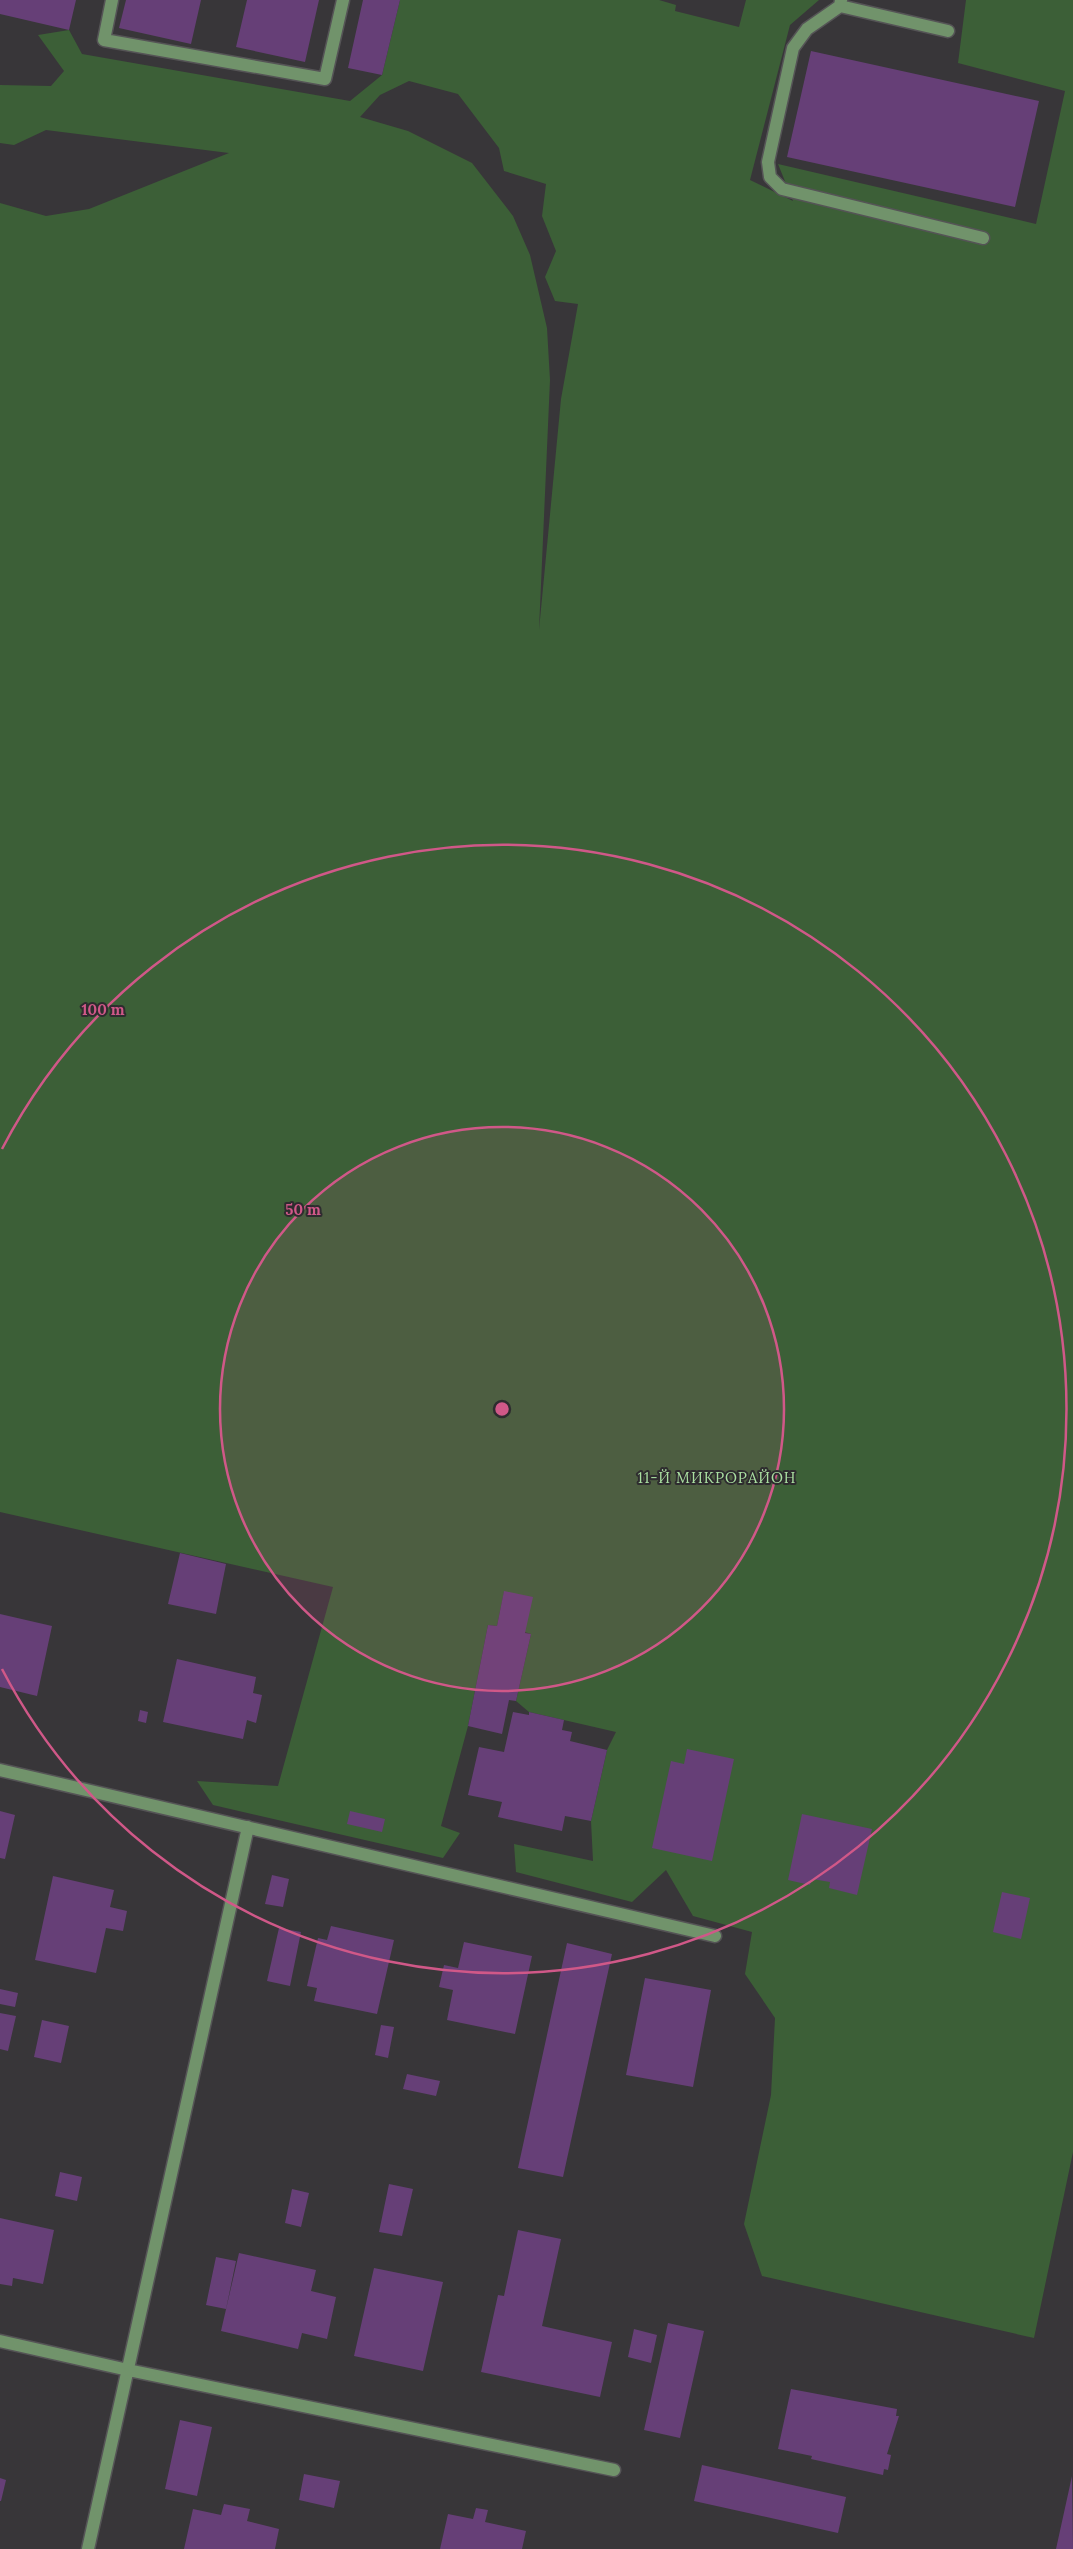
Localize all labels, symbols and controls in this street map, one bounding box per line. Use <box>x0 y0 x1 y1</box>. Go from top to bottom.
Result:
text: 100 m <box>82 1000 125 1019</box>
text: 50 m <box>285 1200 321 1219</box>
centre of rings <box>493 1400 511 1418</box>
district label: 11-Й МИКРОРАЙОН <box>637 1468 797 1487</box>

